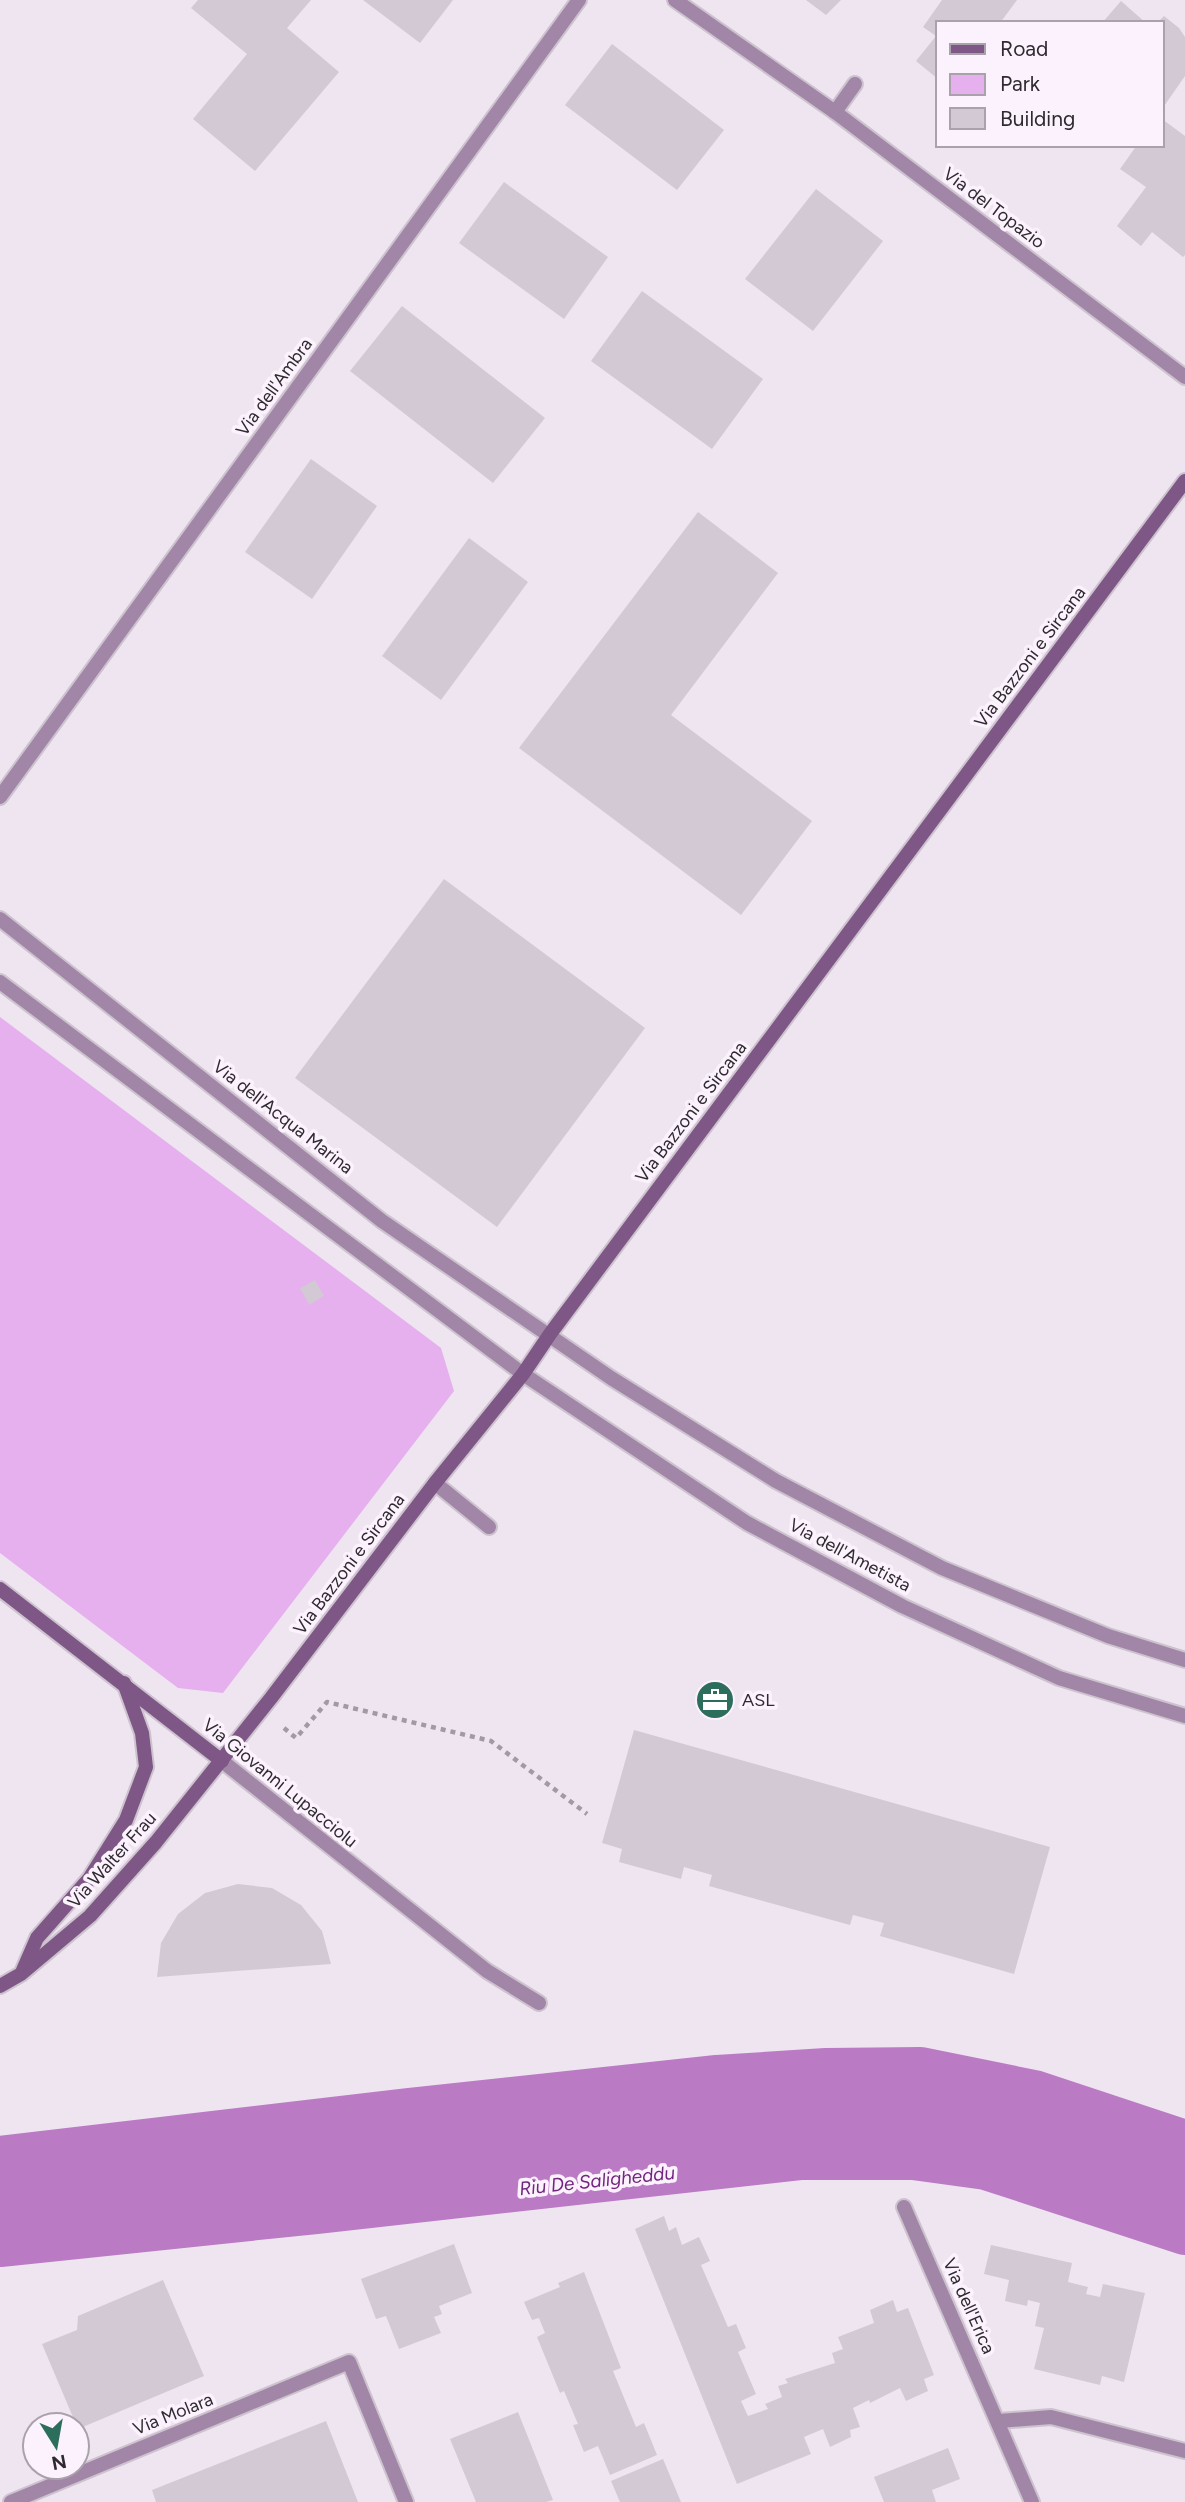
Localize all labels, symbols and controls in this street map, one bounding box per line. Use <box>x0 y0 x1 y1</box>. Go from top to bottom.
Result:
legend <box>936 21 1164 147</box>
text: Road <box>1000 36 1048 61</box>
text: Park <box>1000 71 1041 96</box>
text: Building <box>1000 106 1075 131</box>
street label: Via del Topazio <box>939 163 1049 253</box>
street label: Via dell'Ambra <box>231 334 317 440</box>
street label: Via Bazzoni e Sircana <box>970 582 1090 732</box>
street label: Via Bazzoni e Sircana <box>631 1037 751 1187</box>
street label: Via dell'Acqua Marina <box>208 1055 358 1179</box>
street label: Via Bazzoni e Sircana <box>289 1489 409 1639</box>
street label: Via dell'Ametista <box>785 1514 915 1596</box>
office icon: ASL <box>694 1679 736 1721</box>
place label: ASL <box>742 1689 775 1711</box>
street label: Via Giovanni Lupacciolu <box>198 1714 362 1852</box>
street label: Via Walter Frau <box>63 1807 161 1913</box>
water label: Riu De Saligheddu <box>518 2161 676 2200</box>
street label: Via dell'Erica <box>938 2255 1000 2357</box>
street label: Via Molara <box>130 2388 216 2440</box>
north arrow <box>21 2411 91 2481</box>
text: N <box>50 2450 69 2475</box>

